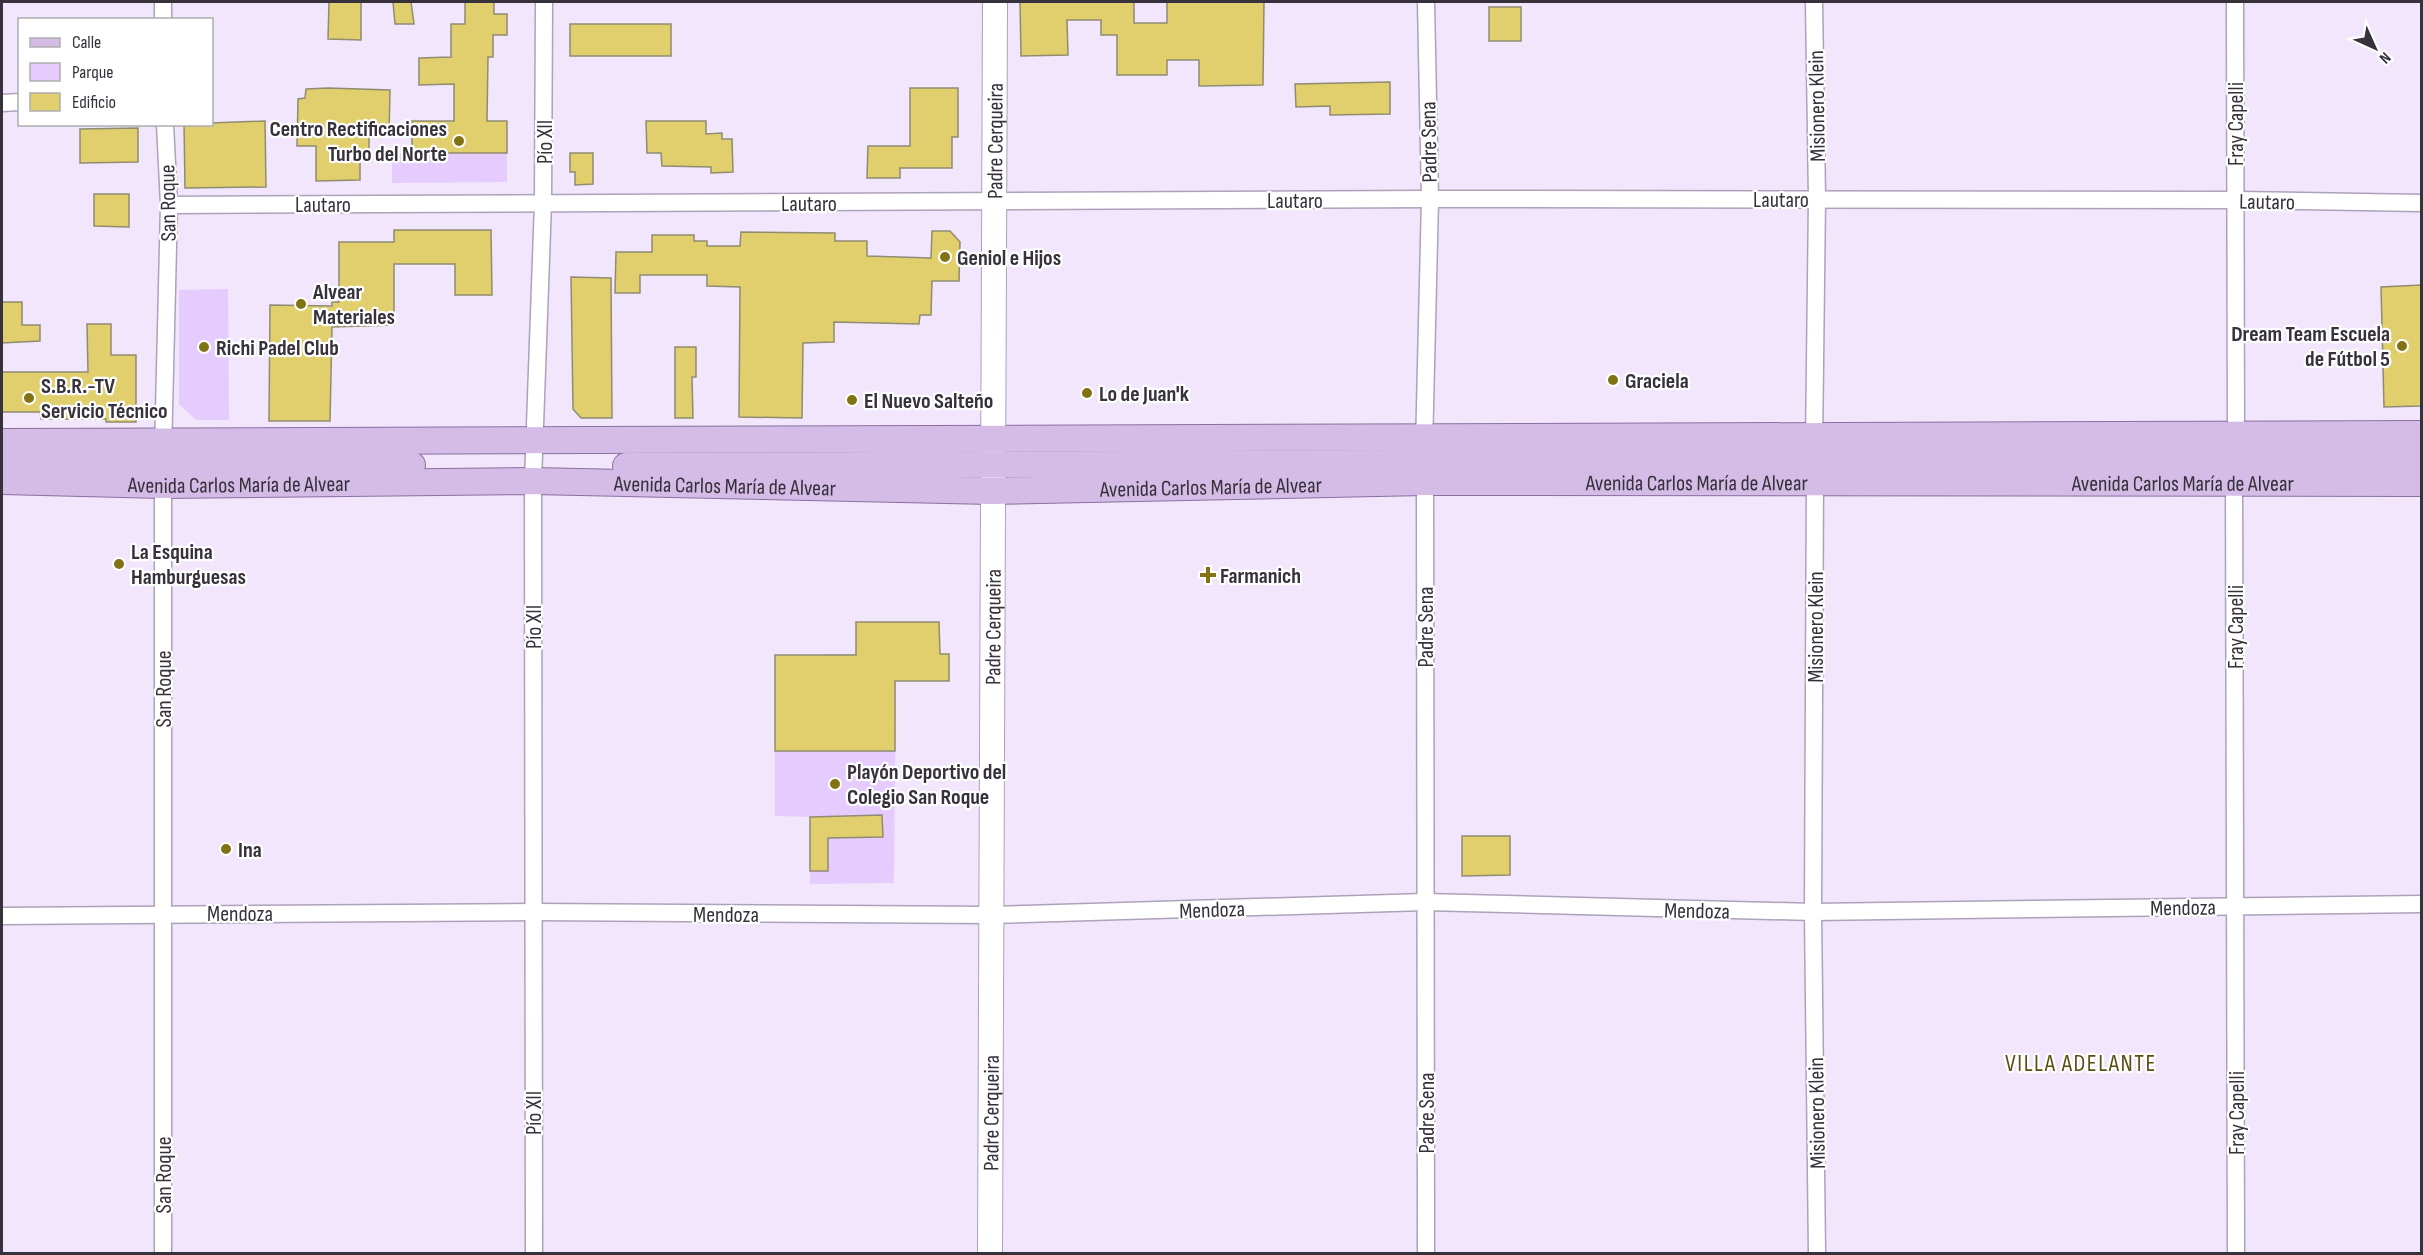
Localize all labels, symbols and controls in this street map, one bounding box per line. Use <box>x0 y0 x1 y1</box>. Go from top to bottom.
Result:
legend <box>18 18 213 126</box>
north arrow <box>2345 18 2405 78</box>
text: Calle <box>72 32 101 53</box>
text: N <box>2375 48 2394 67</box>
street label: Misionero Klein <box>1803 50 1832 162</box>
text: Parque <box>72 62 113 83</box>
street label: Fray Capelli <box>2223 82 2250 166</box>
street label: Padre Cerqueira <box>982 83 1010 199</box>
text: Edificio <box>72 92 116 113</box>
street label: Padre Sena <box>1415 101 1444 183</box>
place label: Centro Rectificaciones Turbo del Norte <box>270 116 447 168</box>
street label: Pío XII <box>532 120 559 164</box>
marker: Centro Rectificaciones Turbo del Norte <box>452 134 466 148</box>
street label: San Roque <box>154 164 183 242</box>
street label: Lautaro <box>1753 187 1809 214</box>
street label: Lautaro <box>1267 188 1323 215</box>
street label: Lautaro <box>2239 189 2295 216</box>
street label: Lautaro <box>781 191 837 218</box>
street label: Lautaro <box>295 192 351 219</box>
place label: Geniol e Hijos <box>957 245 1061 272</box>
marker: Geniol e Hijos <box>938 250 952 264</box>
place label: Alvear Materiales <box>312 279 395 331</box>
marker: Alvear Materiales <box>294 297 308 311</box>
place label: Dream Team Escuela de Fútbol 5 <box>2231 321 2390 373</box>
place label: Richi Padel Club <box>216 335 339 362</box>
marker: Dream Team Escuela de Fútbol 5 <box>2395 339 2409 353</box>
marker: Richi Padel Club <box>197 340 211 354</box>
place label: Graciela <box>1625 368 1689 395</box>
place label: S.B.R.-TV Servicio Técnico <box>41 373 168 425</box>
marker: Graciela <box>1606 373 1620 387</box>
place label: Lo de Juan'k <box>1099 381 1190 408</box>
marker: Lo de Juan'k <box>1080 386 1094 400</box>
place label: El Nuevo Salteño <box>864 388 993 415</box>
marker: S.B.R.-TV Servicio Técnico <box>22 391 36 405</box>
marker: El Nuevo Salteño <box>845 393 859 407</box>
street label: Avenida Carlos María de Alvear <box>1585 470 1808 497</box>
street label: Avenida Carlos María de Alvear <box>127 471 350 500</box>
street label: Avenida Carlos María de Alvear <box>613 471 836 503</box>
street label: Avenida Carlos María de Alvear <box>2071 471 2294 498</box>
street label: Avenida Carlos María de Alvear <box>1098 472 1322 504</box>
place label: La Esquina Hamburguesas <box>131 539 246 591</box>
marker: La Esquina Hamburguesas <box>112 557 126 571</box>
place label: Farmanich <box>1220 563 1301 590</box>
marker: Farmanich <box>1201 568 1215 582</box>
street label: Padre Cerqueira <box>980 569 1008 685</box>
street label: Misionero Klein <box>1803 571 1830 683</box>
street label: Fray Capelli <box>2223 585 2250 669</box>
street label: Padre Sena <box>1413 586 1440 668</box>
street label: Pío XII <box>521 605 548 649</box>
street label: San Roque <box>151 650 178 728</box>
place label: Playón Deportivo del Colegio San Roque <box>847 759 1006 811</box>
marker: Playón Deportivo del Colegio San Roque <box>828 777 842 791</box>
place label: Ina <box>238 837 262 864</box>
marker: Ina <box>219 842 233 856</box>
street label: Mendoza <box>2150 894 2216 923</box>
street label: Mendoza <box>1179 896 1245 925</box>
street label: Mendoza <box>1664 897 1730 926</box>
street label: Mendoza <box>207 901 273 928</box>
street label: Mendoza <box>693 902 759 929</box>
district label: VILLA ADELANTE <box>2005 1049 2157 1078</box>
street label: Padre Cerqueira <box>978 1055 1006 1171</box>
street label: Misionero Klein <box>1803 1057 1832 1169</box>
street label: Fray Capelli <box>2224 1071 2251 1155</box>
street label: Padre Sena <box>1414 1072 1441 1154</box>
street label: Pío XII <box>521 1091 548 1135</box>
street label: San Roque <box>151 1136 178 1214</box>

